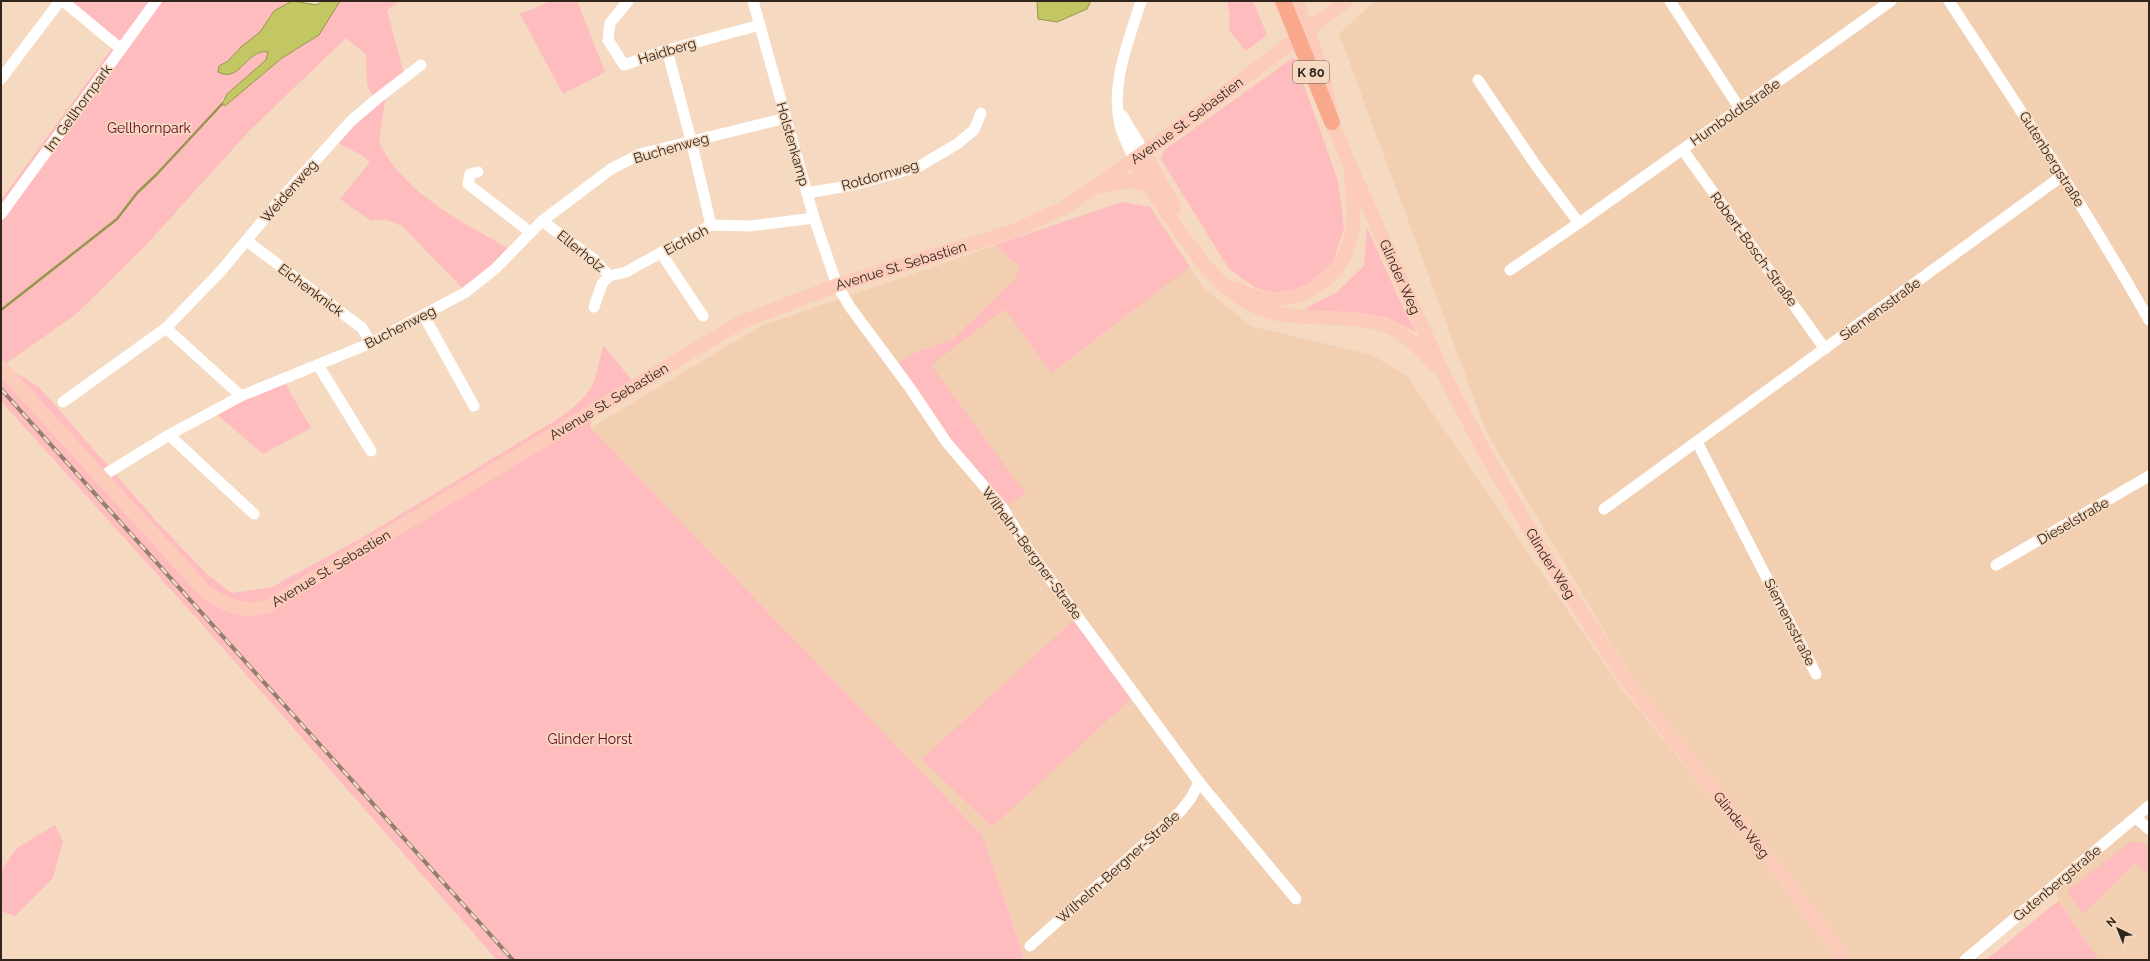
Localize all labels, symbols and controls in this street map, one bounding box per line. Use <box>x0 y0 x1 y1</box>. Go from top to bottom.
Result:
street label: Haidberg <box>636 35 698 67</box>
street label: Im Gellhornpark <box>41 61 115 155</box>
road number: K 80 <box>1293 61 1329 83</box>
street label: Avenue St. Sebastien <box>1127 74 1246 167</box>
street label: Humboldtstraße <box>1687 75 1783 149</box>
street label: Holstenkamp <box>773 100 813 188</box>
street label: Gutenbergstraße <box>2016 108 2088 210</box>
park label: Gellhornpark <box>107 120 192 136</box>
street label: Buchenweg <box>631 130 711 166</box>
street label: Weidenweg <box>257 156 321 226</box>
street label: Rotdornweg <box>839 156 921 194</box>
street label: Robert-Bosch-Straße <box>1707 189 1801 309</box>
street label: Eichloh <box>661 222 711 258</box>
street label: Ellerholz <box>554 227 608 275</box>
street label: Glinder Weg <box>1376 237 1424 317</box>
street label: Avenue St. Sebastien <box>834 238 968 293</box>
street label: Eichenknick <box>275 260 347 320</box>
street label: Siemensstraße <box>1837 274 1923 344</box>
street label: Buchenweg <box>362 302 438 352</box>
street label: Avenue St. Sebastien <box>546 360 671 443</box>
street label: Wilhelm-Bergner-Straße <box>979 484 1085 622</box>
street label: Dieselstraße <box>2034 494 2112 548</box>
street label: Glinder Weg <box>1523 525 1579 602</box>
street label: Avenue St. Sebastien <box>268 526 393 610</box>
street label: Siemensstraße <box>1761 576 1819 668</box>
park label: Glinder Horst <box>547 731 633 747</box>
street label: Glinder Weg <box>1710 788 1773 861</box>
street label: Wilhelm-Bergner-Straße <box>1053 808 1183 926</box>
street label: Gutenbergstraße <box>2010 842 2104 924</box>
north arrow <box>2098 909 2138 949</box>
text: N <box>2104 914 2119 930</box>

